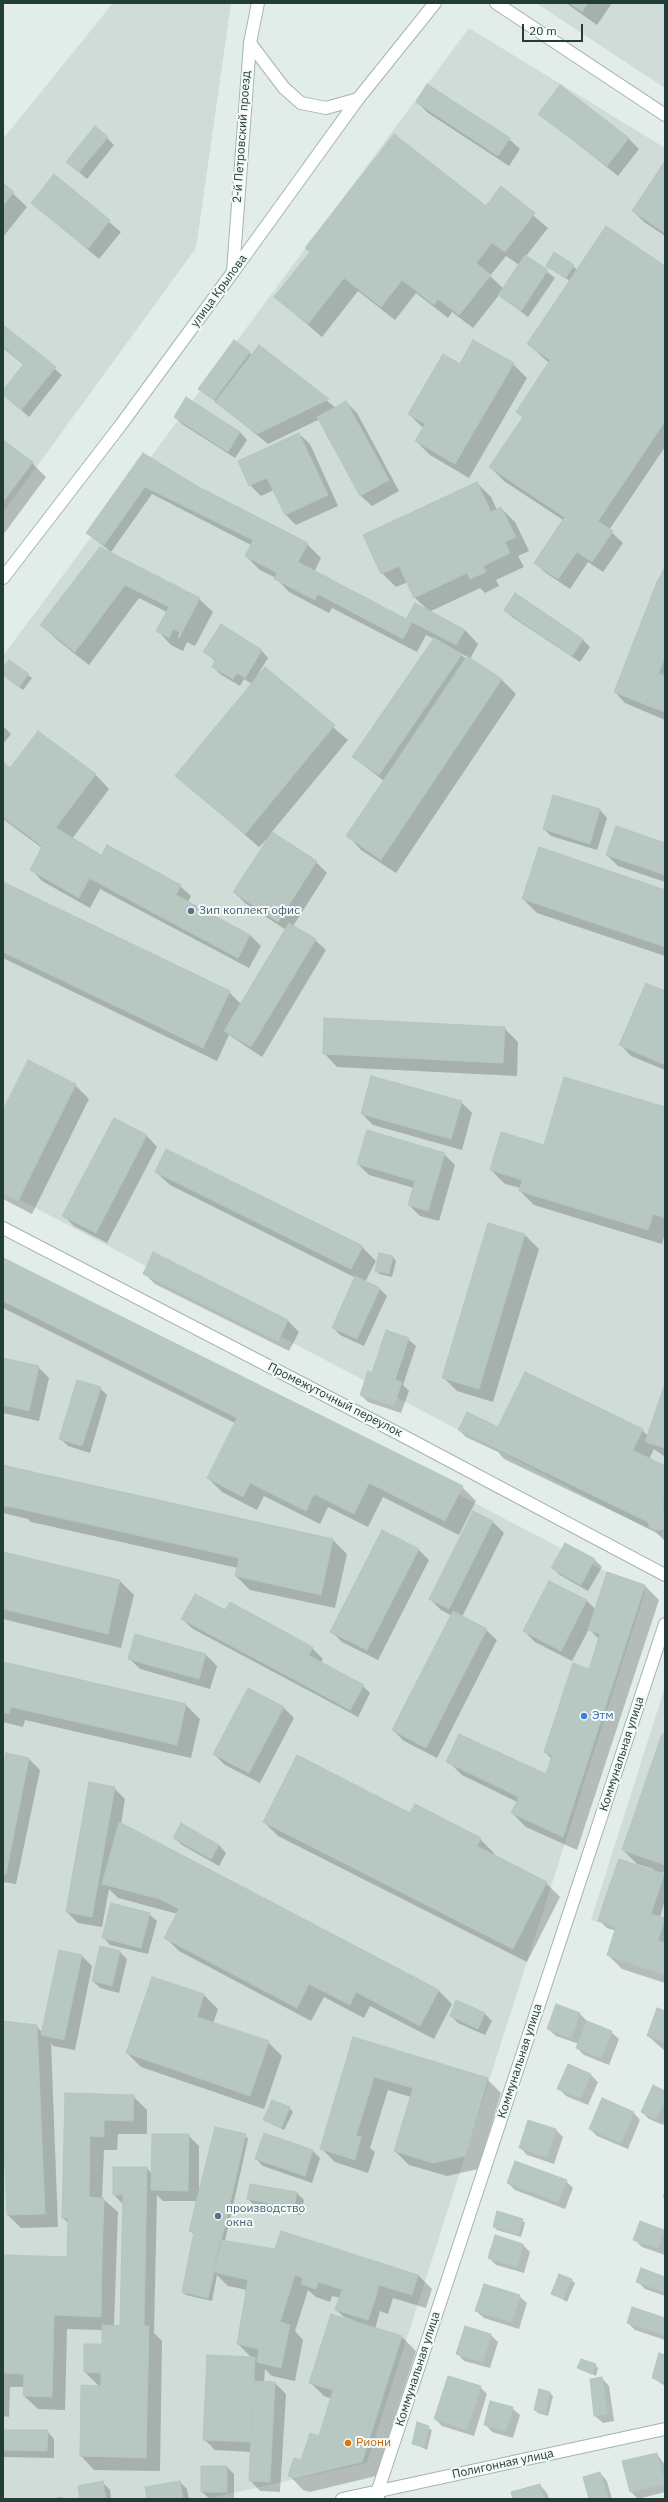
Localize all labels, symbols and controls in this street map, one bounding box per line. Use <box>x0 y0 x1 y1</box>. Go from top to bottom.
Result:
scale bar <box>524 16 585 42</box>
text: 20 m <box>529 23 557 38</box>
street label: 2-й Петровский проезд <box>230 70 254 204</box>
street label: улица Крылова <box>188 252 250 330</box>
place label: Зип коплект офис <box>199 904 300 918</box>
marker: Зип коплект офис <box>186 906 196 916</box>
street label: Промежуточный переулок <box>265 1360 405 1440</box>
street label: Коммунальная улица <box>597 1695 647 1813</box>
place label: Этм <box>592 1709 614 1723</box>
marker: Этм <box>579 1711 589 1721</box>
street label: Коммунальная улица <box>495 2002 545 2120</box>
place label: производство окна <box>226 2202 305 2230</box>
marker: производство окна <box>213 2211 223 2221</box>
street label: Коммунальная улица <box>393 2310 443 2428</box>
place label: Риони <box>356 2436 391 2450</box>
marker: Риони <box>343 2438 353 2448</box>
street label: Полигонная улица <box>451 2446 555 2482</box>

